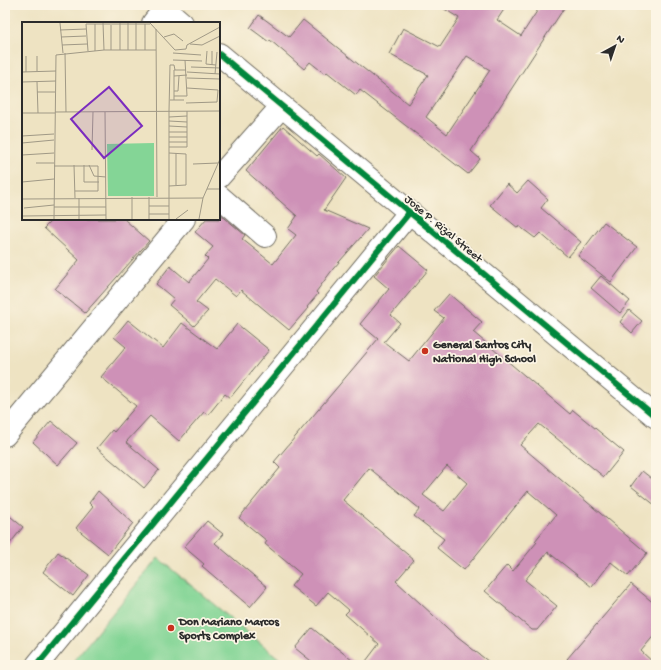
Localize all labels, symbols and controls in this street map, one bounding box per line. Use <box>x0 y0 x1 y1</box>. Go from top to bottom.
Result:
inset map <box>22 22 220 220</box>
north arrow <box>595 26 635 66</box>
text: N <box>614 33 627 47</box>
street label: Jose P. Rizal Street <box>401 193 485 267</box>
place label: General Santos City National High School <box>433 339 536 367</box>
marker: General Santos City National High School <box>420 346 430 356</box>
place label: Don Mariano Marcos Sports Complex <box>178 616 279 644</box>
marker: Don Mariano Marcos Sports Complex <box>166 623 176 633</box>

